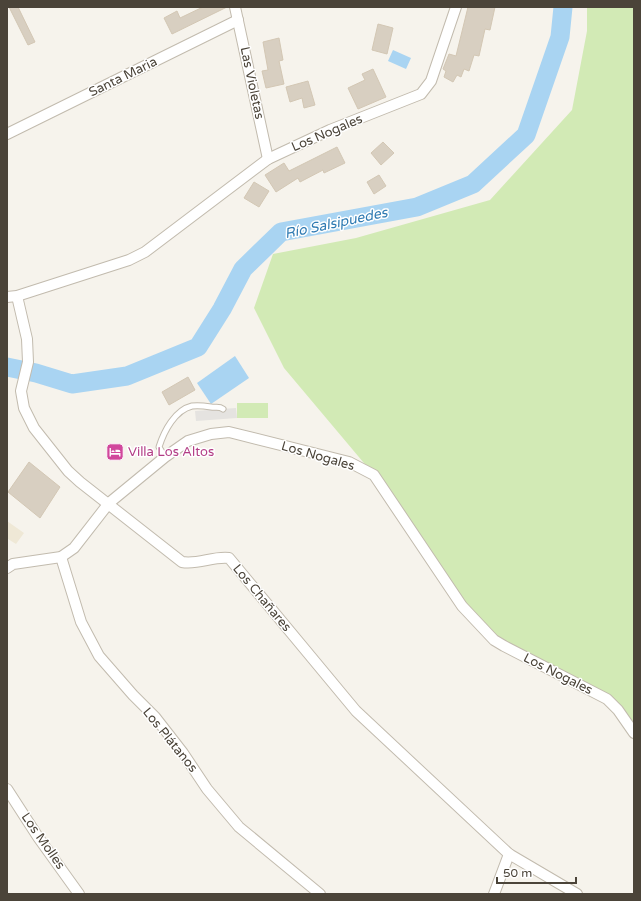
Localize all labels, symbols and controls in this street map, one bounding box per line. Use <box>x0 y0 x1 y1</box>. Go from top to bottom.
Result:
street label: Las Violetas <box>237 45 267 121</box>
street label: Santa Maria <box>86 54 160 100</box>
street label: Los Nogales <box>289 111 365 155</box>
water label: Río Salsipuedes <box>283 204 390 242</box>
street label: Los Nogales <box>279 438 357 474</box>
hotel icon: Villa Los Altos <box>105 442 125 462</box>
place label: Villa Los Altos <box>128 444 214 460</box>
street label: Los Chañares <box>229 561 295 635</box>
street label: Los Nogales <box>521 650 595 698</box>
street label: Los Plátanos <box>139 705 201 775</box>
street label: Los Molles <box>18 810 68 872</box>
scale bar <box>497 859 576 885</box>
text: 50 m <box>503 866 532 880</box>

